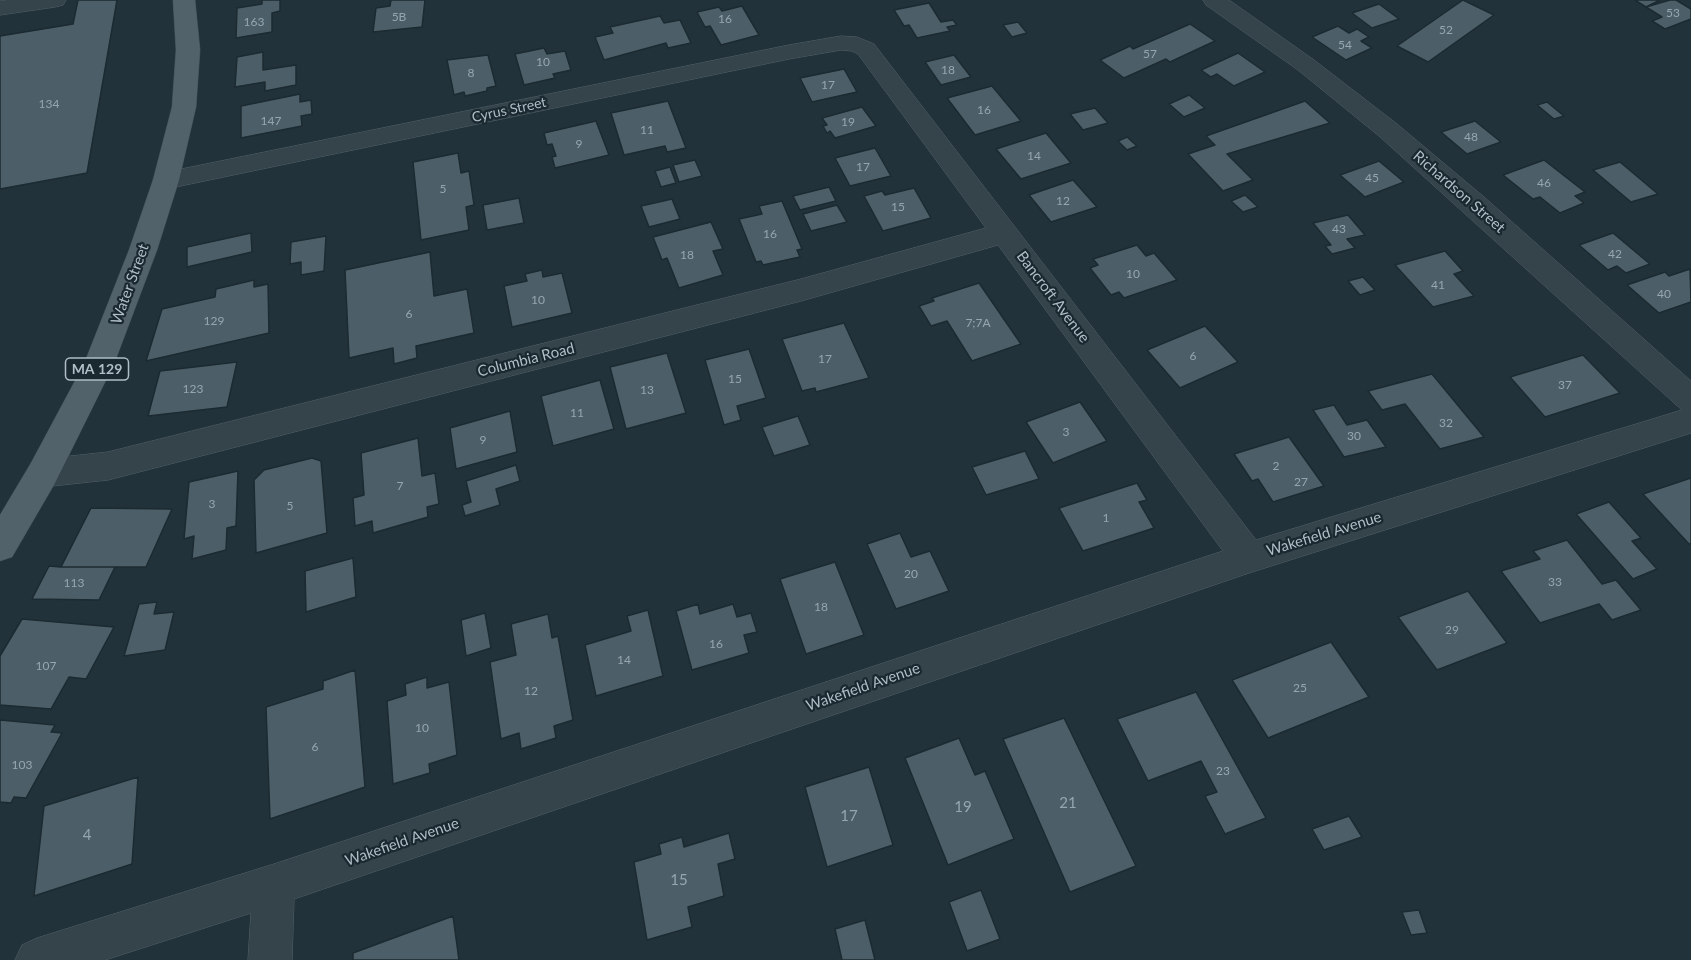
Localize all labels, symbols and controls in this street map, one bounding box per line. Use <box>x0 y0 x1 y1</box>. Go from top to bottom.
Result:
house number: 53 <box>1666 6 1680 20</box>
house number: 5B <box>392 10 406 24</box>
house number: 16 <box>718 12 732 26</box>
house number: 163 <box>244 15 264 29</box>
house number: 52 <box>1439 23 1453 37</box>
house number: 54 <box>1338 38 1352 52</box>
house number: 57 <box>1143 47 1157 61</box>
house number: 10 <box>536 55 550 69</box>
house number: 18 <box>941 63 955 77</box>
house number: 8 <box>468 66 474 80</box>
house number: 17 <box>821 78 835 92</box>
street label: Cyrus Street <box>470 94 548 126</box>
house number: 134 <box>39 97 59 111</box>
house number: 16 <box>977 103 991 117</box>
house number: 147 <box>261 114 281 128</box>
house number: 19 <box>841 115 855 129</box>
house number: 11 <box>640 123 654 137</box>
house number: 48 <box>1464 130 1478 144</box>
house number: 9 <box>576 137 582 151</box>
street label: Richardson Street <box>1409 147 1509 237</box>
house number: 14 <box>1027 149 1041 163</box>
house number: 17 <box>856 160 870 174</box>
house number: 45 <box>1365 171 1379 185</box>
house number: 46 <box>1537 176 1551 190</box>
house number: 5 <box>440 182 446 196</box>
house number: 12 <box>1056 194 1070 208</box>
house number: 15 <box>891 200 905 214</box>
house number: 43 <box>1332 222 1346 236</box>
house number: 16 <box>763 227 777 241</box>
street label: Water Street <box>107 241 153 327</box>
house number: 42 <box>1608 247 1622 261</box>
house number: 18 <box>680 248 694 262</box>
street label: Bancroft Avenue <box>1013 248 1093 346</box>
house number: 10 <box>1126 267 1140 281</box>
house number: 41 <box>1431 278 1445 292</box>
house number: 40 <box>1657 287 1671 301</box>
house number: 10 <box>531 293 545 307</box>
house number: 6 <box>406 307 412 321</box>
house number: 129 <box>204 314 224 328</box>
house number: 7;7A <box>965 316 991 330</box>
street label: Columbia Road <box>476 339 576 381</box>
house number: 6 <box>1190 349 1196 363</box>
house number: 17 <box>818 352 832 366</box>
road number: MA 129 <box>66 358 128 380</box>
house number: 15 <box>728 372 742 386</box>
house number: 37 <box>1558 378 1572 392</box>
house number: 123 <box>183 382 203 396</box>
house number: 13 <box>640 383 654 397</box>
house number: 11 <box>570 406 584 420</box>
house number: 32 <box>1439 416 1453 430</box>
house number: 3 <box>1063 425 1069 439</box>
house number: 30 <box>1347 429 1361 443</box>
house number: 9 <box>480 433 486 447</box>
house number: 2 <box>1273 459 1279 473</box>
house number: 27 <box>1294 475 1308 489</box>
house number: 7 <box>397 479 403 493</box>
house number: 3 <box>209 497 215 511</box>
house number: 5 <box>287 499 293 513</box>
street label: Wakefield Avenue <box>1264 508 1384 560</box>
house number: 1 <box>1103 511 1109 525</box>
house number: 20 <box>904 567 918 581</box>
house number: 33 <box>1548 575 1562 589</box>
house number: 113 <box>64 576 84 590</box>
house number: 18 <box>814 600 828 614</box>
house number: 29 <box>1445 623 1459 637</box>
house number: 16 <box>709 637 723 651</box>
house number: 14 <box>617 653 631 667</box>
house number: 107 <box>36 659 56 673</box>
street label: Wakefield Avenue <box>804 659 922 715</box>
house number: 25 <box>1293 681 1307 695</box>
house number: 12 <box>524 684 538 698</box>
house number: 10 <box>415 721 429 735</box>
house number: 6 <box>312 740 318 754</box>
house number: 103 <box>12 758 32 772</box>
house number: 23 <box>1216 764 1230 778</box>
house number: 21 <box>1059 794 1077 812</box>
house number: 19 <box>954 798 972 816</box>
house number: 17 <box>840 807 858 825</box>
street label: Wakefield Avenue <box>343 814 461 870</box>
house number: 4 <box>83 826 91 844</box>
house number: 15 <box>670 871 688 889</box>

